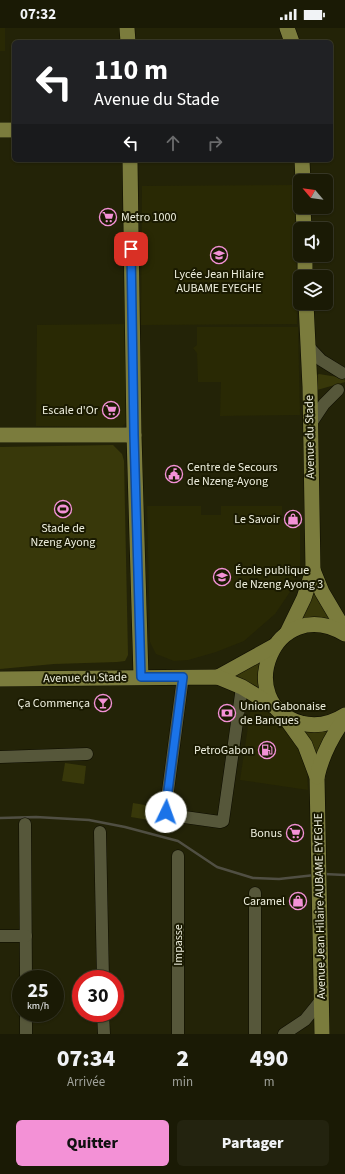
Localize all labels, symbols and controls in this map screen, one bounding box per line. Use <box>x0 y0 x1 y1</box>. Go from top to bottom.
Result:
text: 07:32 <box>20 4 56 25</box>
text: 110 m <box>94 50 168 90</box>
icon: left <box>28 56 80 108</box>
text: Avenue du Stade <box>94 87 219 112</box>
icon: left <box>120 132 142 154</box>
icon: ahead <box>162 132 184 154</box>
icon: right <box>204 132 226 154</box>
north arrow <box>293 174 333 214</box>
map controls <box>293 174 333 310</box>
supermarket icon: Metro 1000 <box>98 207 118 227</box>
place label: Metro 1000 <box>121 209 176 226</box>
button: sound <box>293 222 333 262</box>
pin <box>114 232 148 266</box>
icon: arrive <box>120 238 142 260</box>
school or university icon: Lycée Jean Hilaire AUBAME EYEGHE <box>209 245 229 265</box>
place label: Lycée Jean Hilaire AUBAME EYEGHE <box>174 266 264 297</box>
button: layers <box>293 270 333 310</box>
street label: Avenue du Stade <box>301 395 319 479</box>
supermarket icon: Escale d'Or <box>101 400 121 420</box>
place label: Escale d'Or <box>42 402 99 419</box>
place label: Centre de Secours de Nzeng-Ayong <box>187 459 278 490</box>
public building icon: Centre de Secours de Nzeng-Ayong <box>164 464 184 484</box>
sports icon: Stade de Nzeng Ayong <box>53 499 73 519</box>
shop icon: Le Savoir <box>283 509 303 529</box>
place label: Le Savoir <box>234 511 281 528</box>
place label: Stade de Nzeng Ayong <box>31 520 95 551</box>
place label: École publique de Nzeng Ayong 3 <box>235 562 323 593</box>
school or university icon: École publique de Nzeng Ayong 3 <box>212 567 232 587</box>
street label: Avenue du Stade <box>43 669 127 687</box>
bar icon: Ça Commença <box>93 693 113 713</box>
place label: Ça Commença <box>18 695 90 712</box>
place label: Union Gabonaise de Banques <box>240 698 326 729</box>
bank icon: Union Gabonaise de Banques <box>217 703 237 723</box>
fuel station icon: PetroGabon <box>257 740 277 760</box>
place label: PetroGabon <box>194 742 254 759</box>
position arrow <box>145 791 187 833</box>
street label: Avenue Jean Hilaire AUBAME EYEGHE <box>310 813 330 999</box>
supermarket icon: Bonus <box>285 823 305 843</box>
place label: Bonus <box>250 825 282 842</box>
shop icon: Caramel <box>288 891 308 911</box>
place label: Caramel <box>243 893 285 910</box>
street label: Impasse <box>170 924 187 966</box>
speed limit sign: 30 <box>72 970 124 1022</box>
text: 25 <box>27 977 49 1005</box>
text: km/h <box>27 999 49 1013</box>
text: 07:34 <box>57 1041 115 1076</box>
text: 2 <box>176 1041 189 1076</box>
text: 490 <box>250 1041 288 1076</box>
text: Arrivée <box>67 1073 105 1091</box>
text: min <box>172 1073 193 1091</box>
text: m <box>264 1073 274 1091</box>
button: Quitter <box>16 1120 169 1166</box>
button: Partager <box>177 1120 329 1166</box>

